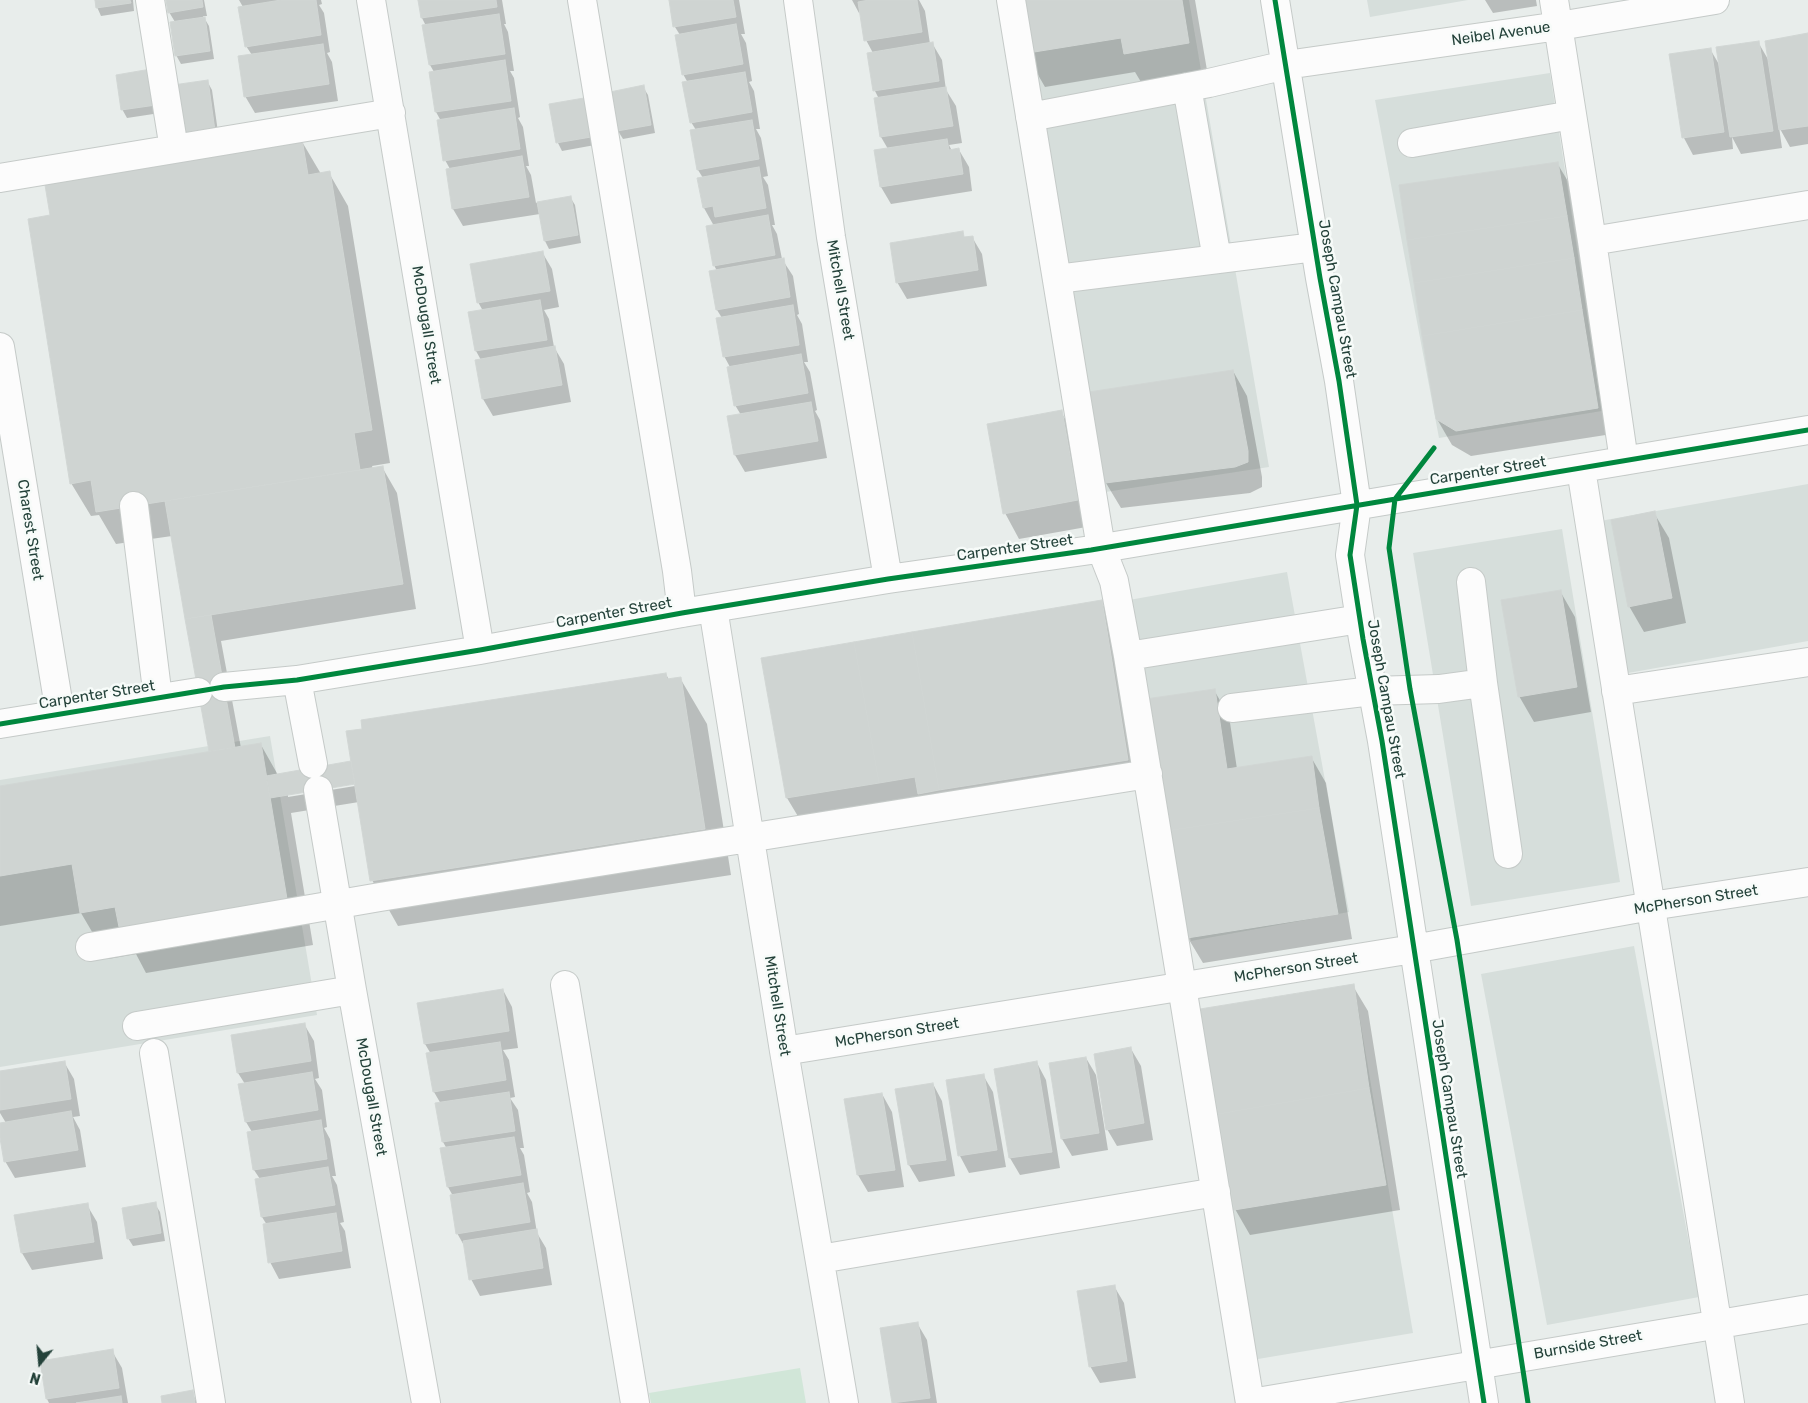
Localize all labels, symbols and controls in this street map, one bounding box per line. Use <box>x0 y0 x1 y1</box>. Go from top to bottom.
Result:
street label: Neibel Avenue <box>1450 18 1552 50</box>
street label: Joseph Campau Street <box>1314 218 1360 380</box>
street label: Mitchell Street <box>822 238 858 342</box>
street label: McDougall Street <box>408 264 444 386</box>
street label: Carpenter Street <box>1429 453 1547 489</box>
street label: Charest Street <box>13 478 47 582</box>
street label: Carpenter Street <box>956 531 1074 565</box>
street label: Carpenter Street <box>555 594 673 632</box>
street label: Joseph Campau Street <box>1363 618 1409 780</box>
street label: Carpenter Street <box>38 677 156 713</box>
street label: McPherson Street <box>1633 881 1759 919</box>
street label: McPherson Street <box>1233 949 1359 987</box>
street label: Mitchell Street <box>760 954 794 1058</box>
street label: McPherson Street <box>834 1014 960 1052</box>
street label: Joseph Campau Street <box>1428 1018 1470 1180</box>
street label: McDougall Street <box>352 1036 390 1158</box>
street label: Burnside Street <box>1533 1327 1643 1363</box>
north arrow <box>15 1338 65 1388</box>
text: N <box>28 1368 43 1387</box>

